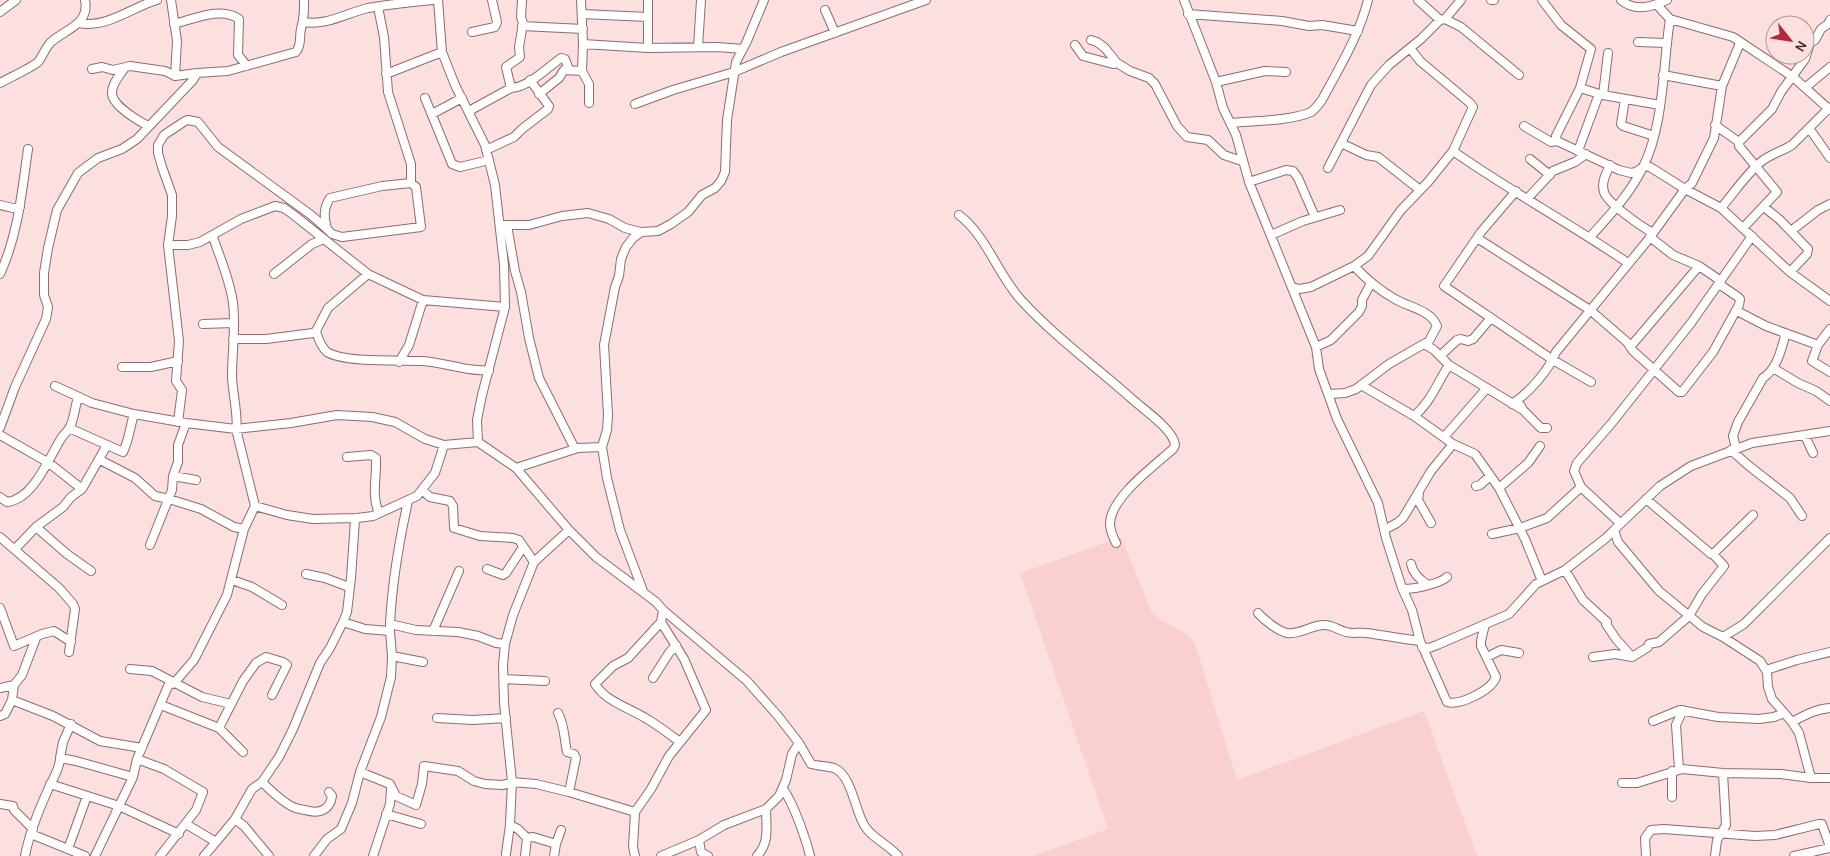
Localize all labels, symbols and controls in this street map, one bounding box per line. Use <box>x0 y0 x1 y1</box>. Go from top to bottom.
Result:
north arrow <box>1765 15 1815 65</box>
text: N <box>1791 38 1811 55</box>

